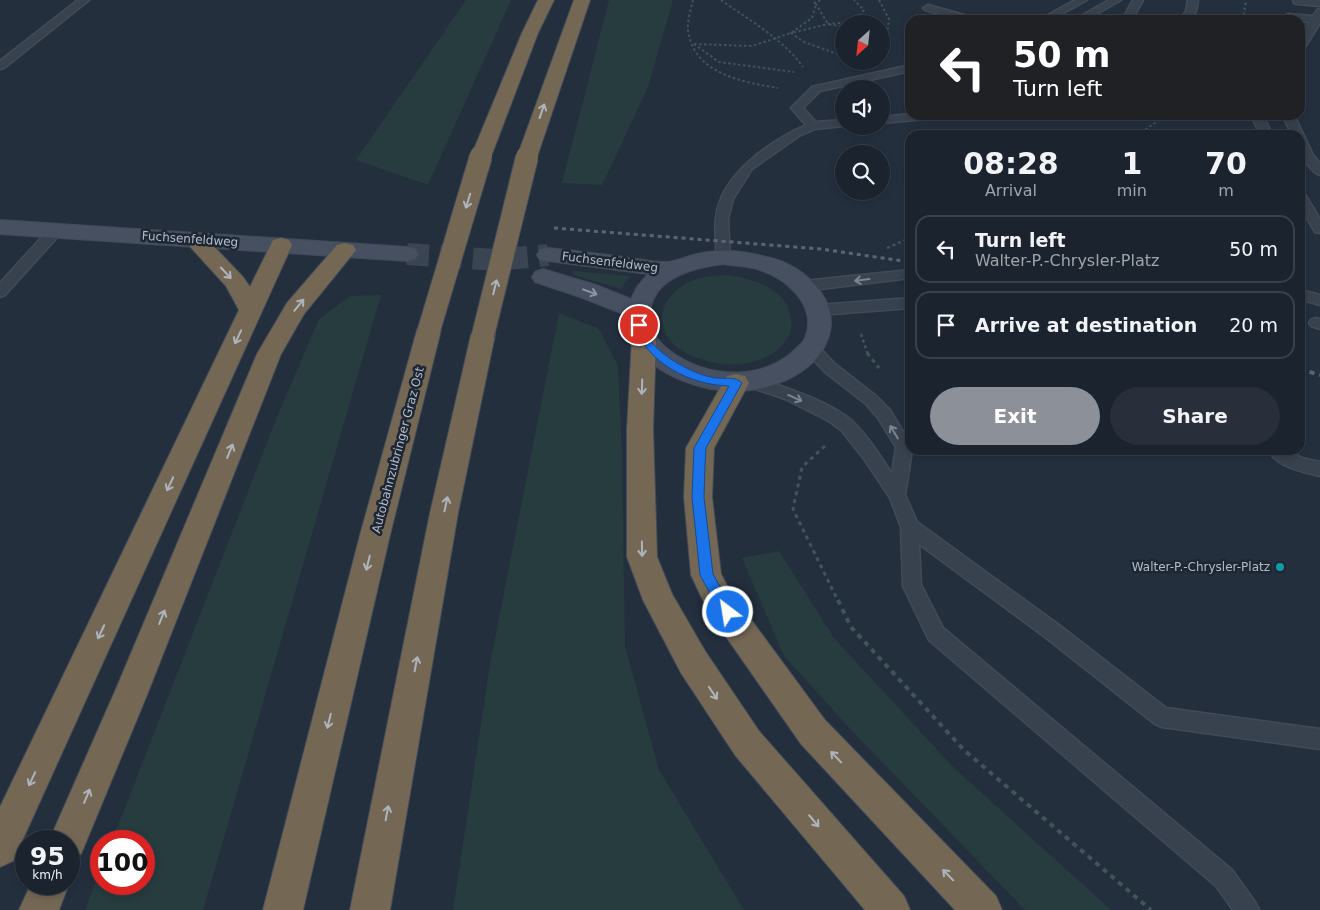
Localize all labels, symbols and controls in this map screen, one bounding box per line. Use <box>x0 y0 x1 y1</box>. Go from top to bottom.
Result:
north arrow <box>835 15 890 70</box>
map controls <box>835 15 890 200</box>
icon: left <box>930 35 995 100</box>
text: 50 m <box>1013 35 1110 75</box>
text: Turn left <box>1013 76 1102 101</box>
button: sound <box>835 80 890 135</box>
one-way arrow <box>538 104 547 119</box>
button: search <box>835 145 890 200</box>
text: 08:28 <box>963 146 1059 181</box>
text: 1 <box>1121 146 1142 181</box>
text: 70 <box>1205 146 1247 181</box>
text: Arrival <box>985 181 1037 200</box>
text: min <box>1117 181 1147 200</box>
text: m <box>1218 181 1234 200</box>
one-way arrow <box>463 193 473 209</box>
street label: Fuchsenfeldweg <box>141 229 239 249</box>
text: Turn left <box>975 229 1066 251</box>
icon: left <box>932 235 960 263</box>
text: 50 m <box>1229 238 1278 260</box>
street label: Fuchsenfeldweg <box>561 249 659 275</box>
text: Walter-P.-Chrysler-Platz <box>975 251 1159 270</box>
one-way arrow <box>220 266 232 279</box>
one-way arrow <box>854 275 870 285</box>
one-way arrow <box>491 280 500 296</box>
one-way arrow <box>581 288 597 297</box>
one-way arrow <box>294 298 305 311</box>
pin <box>618 304 660 346</box>
icon: arrive <box>625 311 653 339</box>
icon: arrive <box>932 311 960 339</box>
text: Arrive at destination <box>975 314 1197 336</box>
text: 20 m <box>1229 314 1278 336</box>
one-way arrow <box>233 329 243 344</box>
street label: Autobahnzubringer Graz Ost <box>369 365 427 535</box>
one-way arrow <box>637 378 647 394</box>
button: Exit <box>930 387 1100 445</box>
button: Share <box>1110 387 1280 445</box>
one-way arrow <box>787 393 802 403</box>
one-way arrow <box>889 425 899 439</box>
one-way arrow <box>226 444 235 459</box>
one-way arrow <box>164 477 174 492</box>
one-way arrow <box>442 497 452 513</box>
one-way arrow <box>637 540 647 557</box>
one-way arrow <box>363 555 372 571</box>
place label: Walter-P.-Chrysler-Platz <box>1132 560 1270 574</box>
marker: Walter-P.-Chrysler-Platz <box>1274 561 1286 573</box>
position arrow <box>701 585 753 637</box>
one-way arrow <box>158 610 167 626</box>
one-way arrow <box>96 624 105 639</box>
one-way arrow <box>411 656 421 672</box>
one-way arrow <box>709 686 719 700</box>
one-way arrow <box>324 712 333 728</box>
one-way arrow <box>830 751 842 763</box>
one-way arrow <box>27 771 36 786</box>
one-way arrow <box>83 789 92 804</box>
one-way arrow <box>383 806 393 822</box>
one-way arrow <box>809 814 820 827</box>
speed limit sign: 100 <box>90 830 155 895</box>
text: 95 <box>30 842 65 871</box>
text: km/h <box>32 868 63 882</box>
one-way arrow <box>942 868 954 881</box>

